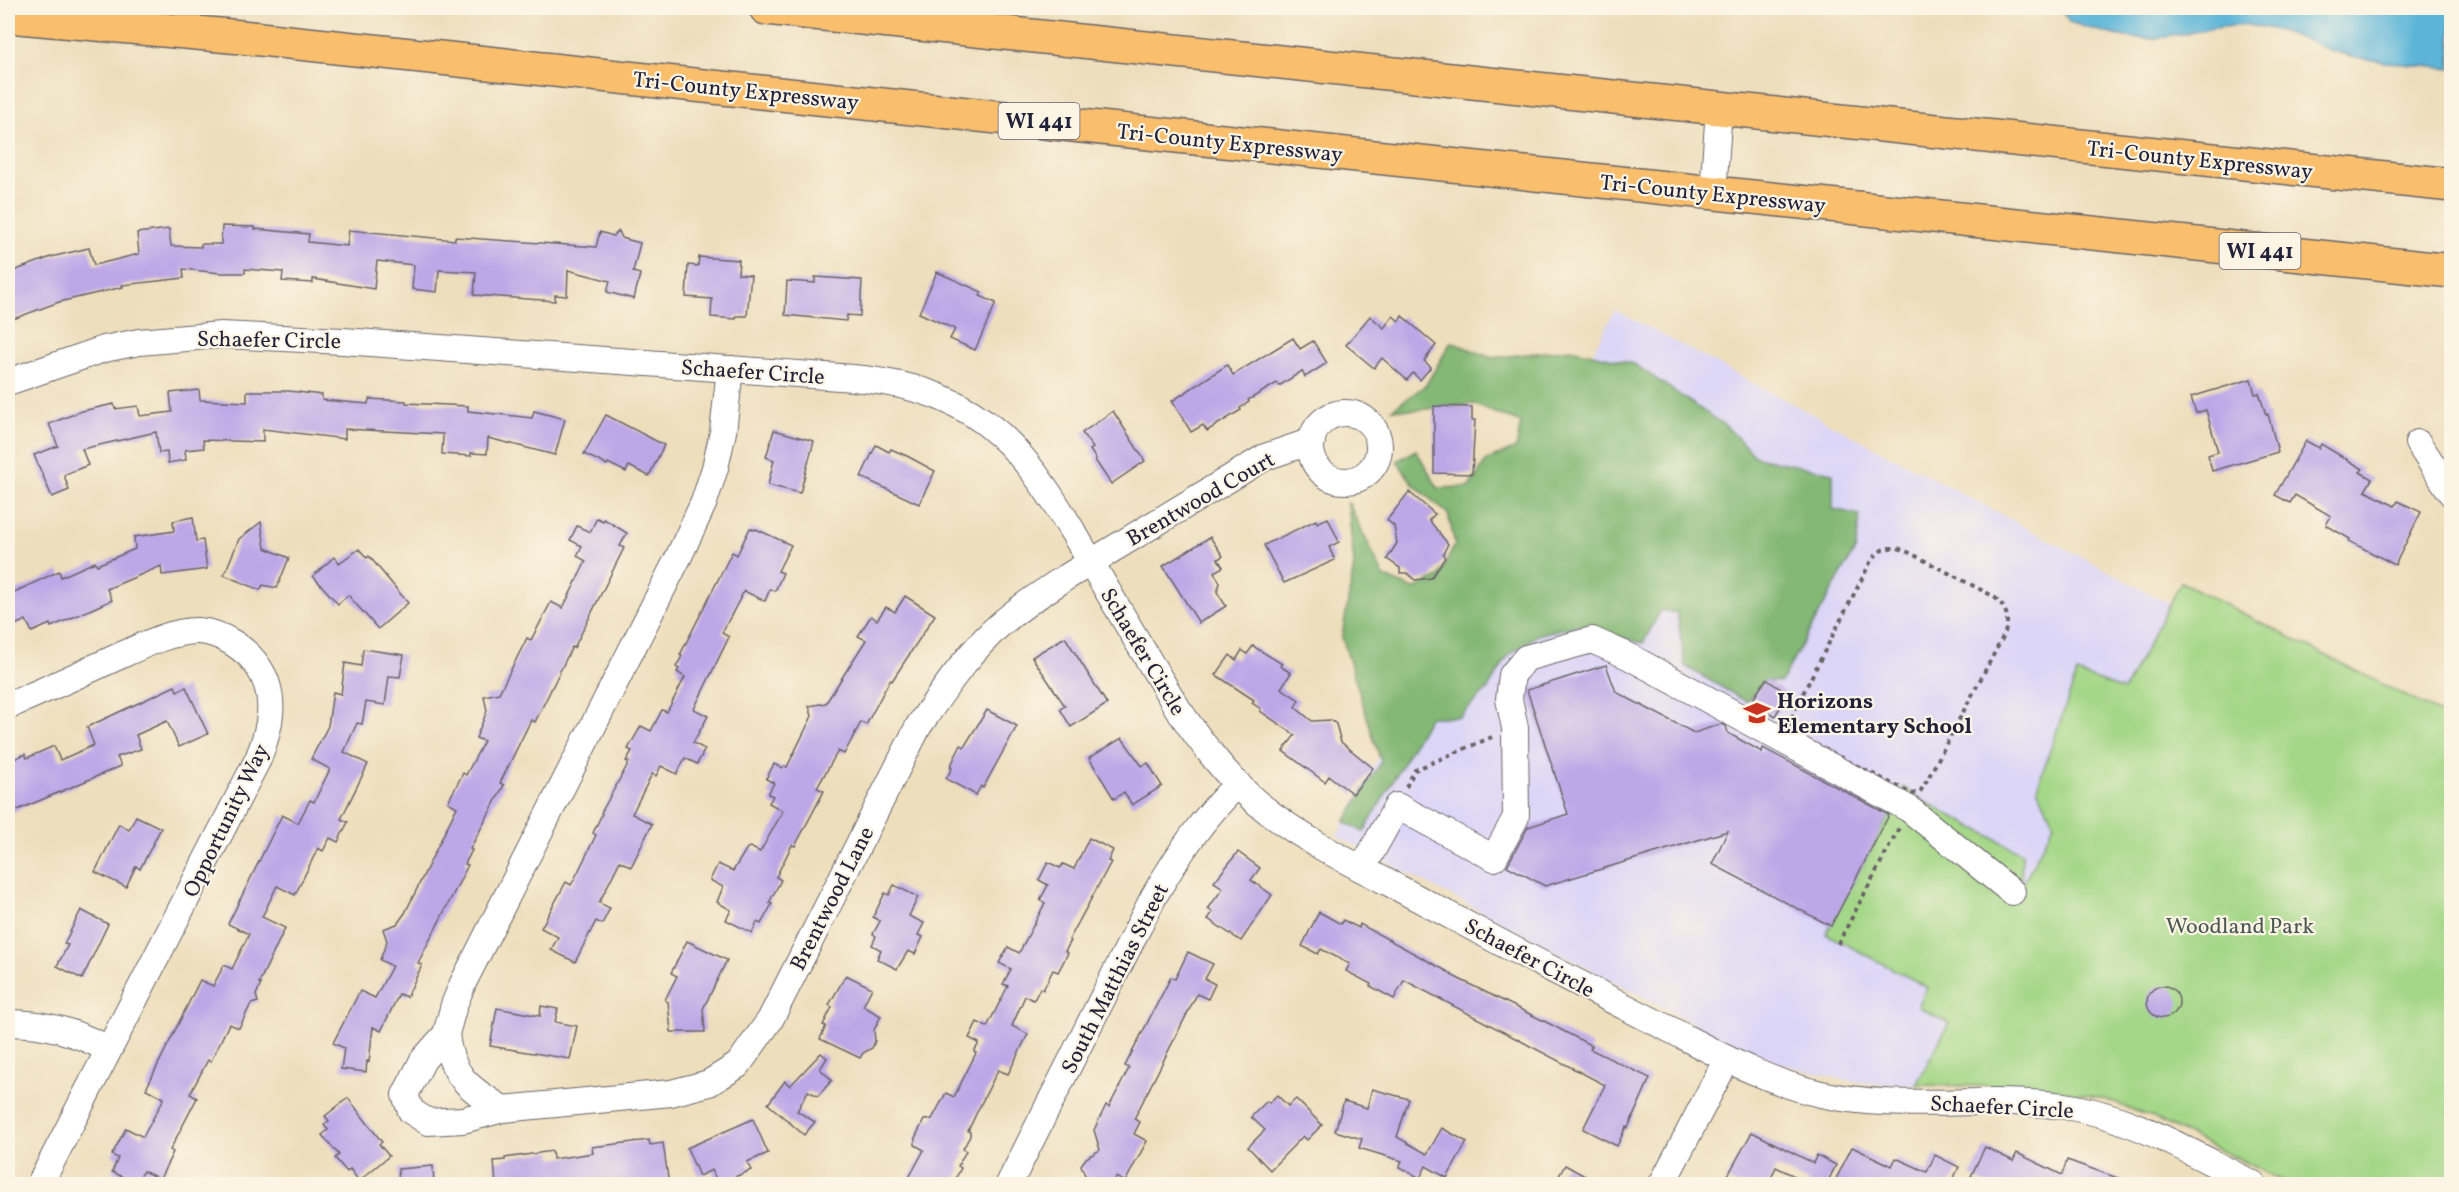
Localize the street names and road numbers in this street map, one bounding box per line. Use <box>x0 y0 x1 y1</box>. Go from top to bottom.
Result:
street label: Tri-County Expressway <box>631 65 860 120</box>
road number: WI 441 <box>998 103 1080 139</box>
street label: Tri-County Expressway <box>1115 117 1344 172</box>
street label: Tri-County Expressway <box>2085 134 2314 189</box>
street label: Tri-County Expressway <box>1598 168 1827 223</box>
road number: WI 441 <box>2220 233 2300 269</box>
street label: Schaefer Circle <box>197 325 341 358</box>
street label: Schaefer Circle <box>680 353 826 394</box>
street label: Brentwood Court <box>1121 445 1281 555</box>
street label: Schaefer Circle <box>1091 583 1192 722</box>
street label: Opportunity Way <box>177 739 278 903</box>
street label: Brentwood Lane <box>784 822 883 977</box>
street label: South Matthias Street <box>1055 878 1178 1080</box>
street label: Schaefer Circle <box>1458 912 1600 1007</box>
street label: Schaefer Circle <box>1929 1089 2075 1128</box>

